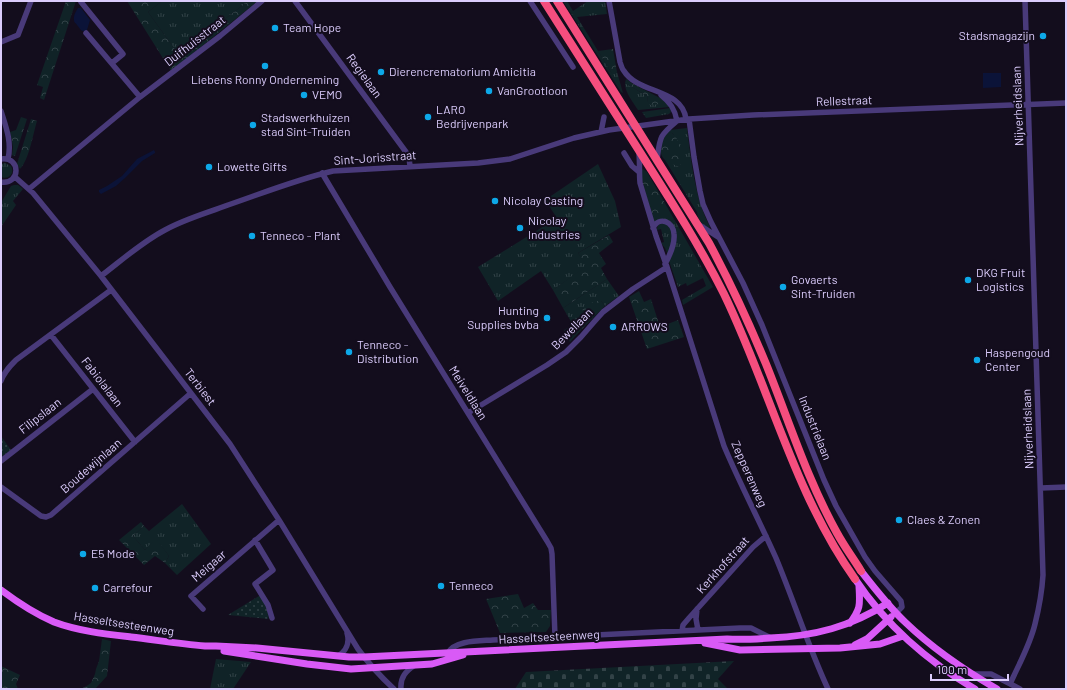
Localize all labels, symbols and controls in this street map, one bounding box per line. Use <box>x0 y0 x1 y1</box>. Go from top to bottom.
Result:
street label: Duifhuisstraat <box>161 12 228 68</box>
place label: Team Hope <box>283 20 341 34</box>
marker: Team Hope <box>270 23 280 33</box>
place label: Stadsmagazijn <box>959 28 1035 42</box>
marker: Stadsmagazijn <box>1038 31 1048 41</box>
street label: Regielaan <box>344 51 385 100</box>
marker: Liebens Ronny Onderneming <box>260 61 270 71</box>
place label: Dierencrematorium Amicitia <box>389 64 536 78</box>
street label: Nijverheidslaan <box>1009 66 1025 146</box>
marker: Dierencrematorium Amicitia <box>376 67 386 77</box>
place label: Liebens Ronny Onderneming <box>191 72 339 86</box>
place label: VanGrootloon <box>497 83 567 97</box>
marker: VanGrootloon <box>484 86 494 96</box>
place label: VEMO <box>312 87 342 101</box>
marker: VEMO <box>299 90 309 100</box>
street label: Rellestraat <box>815 92 872 108</box>
place label: LARO Bedrijvenpark <box>436 102 508 130</box>
place label: Stadswerkhuizen stad Sint-Truiden <box>261 110 351 138</box>
marker: LARO Bedrijvenpark <box>423 112 433 122</box>
marker: Stadswerkhuizen stad Sint-Truiden <box>248 120 258 130</box>
street label: Sint-Jorisstraat <box>333 147 417 167</box>
place label: Lowette Gifts <box>217 159 287 173</box>
marker: Lowette Gifts <box>204 162 214 172</box>
place label: Nicolay Casting <box>503 193 583 207</box>
marker: Nicolay Casting <box>490 196 500 206</box>
place label: Nicolay Industries <box>528 213 580 241</box>
marker: Nicolay Industries <box>515 223 525 233</box>
place label: Tenneco - Plant <box>260 228 341 242</box>
marker: Tenneco - Plant <box>247 231 257 241</box>
place label: DKG Fruit Logistics <box>976 265 1025 293</box>
place label: Govaerts Sint-Truiden <box>791 272 855 300</box>
marker: DKG Fruit Logistics <box>963 275 973 285</box>
marker: Govaerts Sint-Truiden <box>778 282 788 292</box>
place label: Hunting Supplies bvba <box>467 303 539 331</box>
street label: Bewellaan <box>548 305 595 352</box>
marker: Hunting Supplies bvba <box>542 313 552 323</box>
place label: ARROWS <box>621 319 668 333</box>
marker: ARROWS <box>608 322 618 332</box>
place label: Tenneco - Distribution <box>357 337 418 365</box>
place label: Haspengoud Center <box>985 345 1050 373</box>
marker: Tenneco - Distribution <box>344 347 354 357</box>
street label: Fabiolalaan <box>79 354 126 409</box>
marker: Haspengoud Center <box>972 355 982 365</box>
street label: Meiveldlaan <box>447 363 491 422</box>
street label: Terbiest <box>182 365 219 408</box>
street label: Nijverheidslaan <box>1019 389 1035 469</box>
street label: Filipslaan <box>16 394 63 436</box>
street label: Industrielaan <box>797 394 835 462</box>
street label: Boudewijnlaan <box>57 435 124 495</box>
street label: Zepperenweg <box>729 438 771 509</box>
place label: Claes & Zonen <box>907 512 980 526</box>
marker: Claes & Zonen <box>894 515 904 525</box>
street label: Kerkhofstraat <box>693 533 752 596</box>
place label: E5 Mode <box>91 546 135 560</box>
street label: Meigaar <box>188 546 229 584</box>
marker: E5 Mode <box>78 549 88 559</box>
place label: Tenneco <box>449 578 493 592</box>
place label: Carrefour <box>103 580 153 594</box>
marker: Tenneco <box>436 581 446 591</box>
marker: Carrefour <box>90 583 100 593</box>
street label: Hasseltsesteenweg <box>73 608 175 638</box>
street label: Hasseltsesteenweg <box>498 626 600 646</box>
scale bar <box>931 656 1008 682</box>
text: 100 m <box>937 662 967 676</box>

